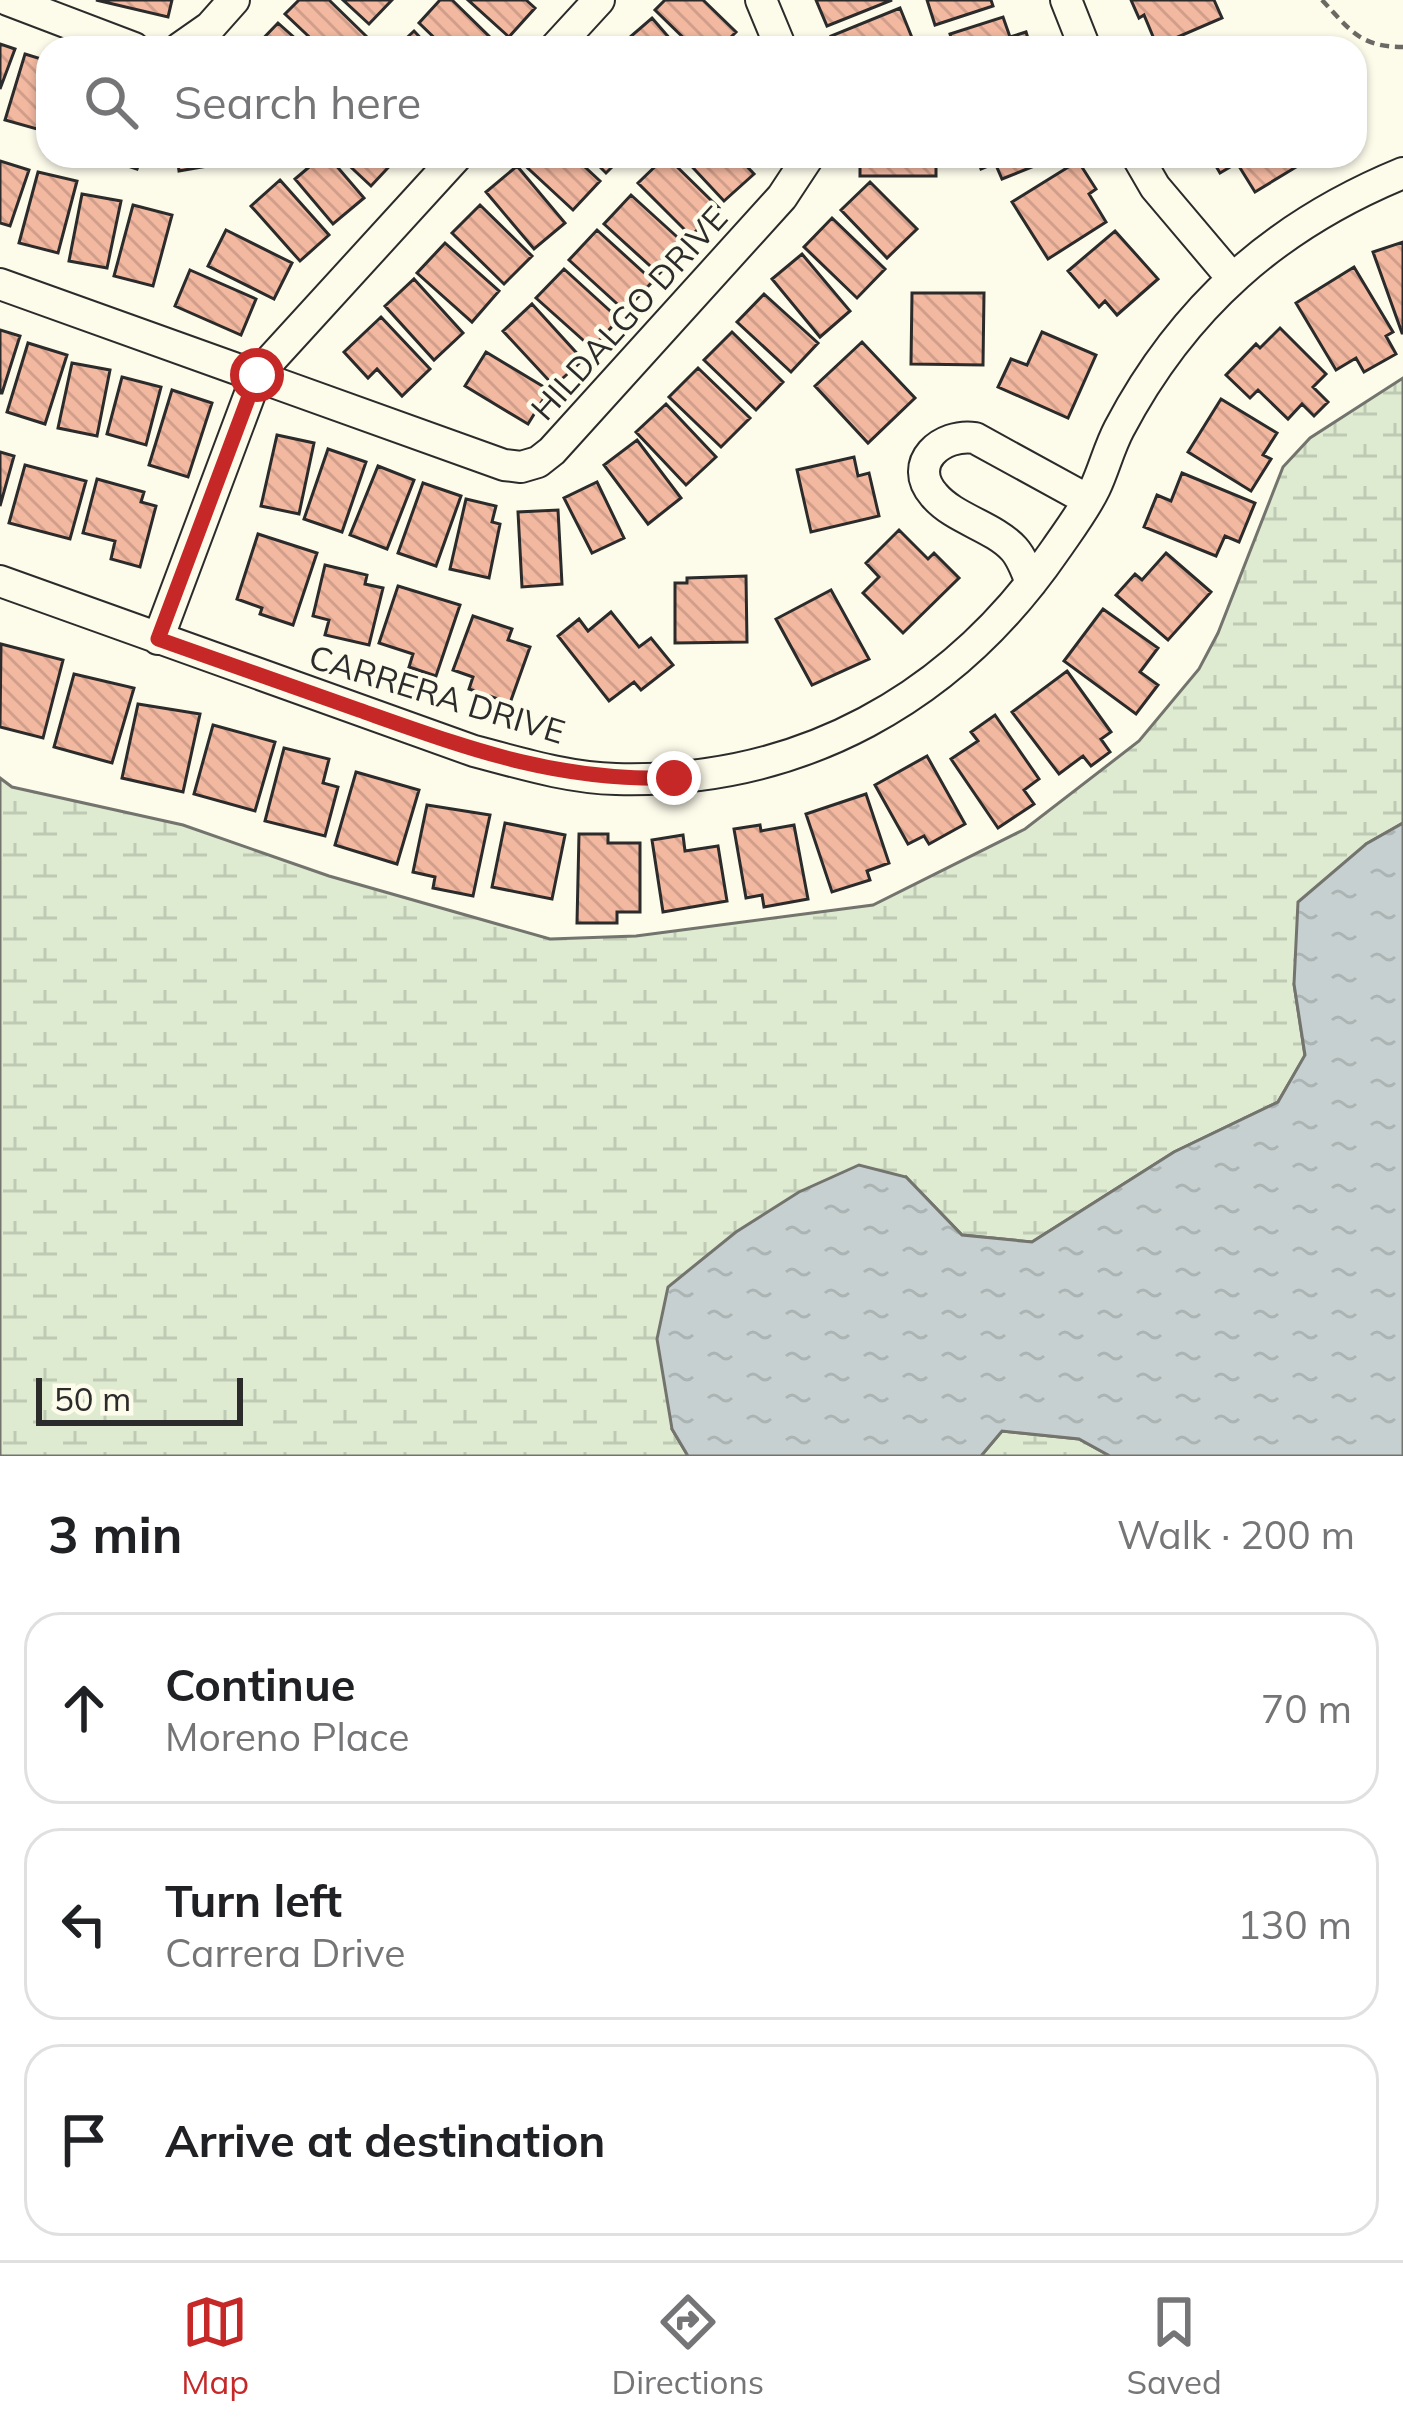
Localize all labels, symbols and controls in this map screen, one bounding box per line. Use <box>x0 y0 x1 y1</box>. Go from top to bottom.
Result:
search box <box>36 36 1367 168</box>
icon: search <box>78 69 144 135</box>
text: Search here <box>174 74 421 130</box>
street label: HILDALGO DRIVE <box>522 197 735 428</box>
route start <box>230 348 284 402</box>
street label: CARRERA DRIVE <box>304 635 570 752</box>
route end <box>647 751 701 805</box>
scale bar <box>36 1372 243 1425</box>
text: 50 m <box>54 1378 131 1419</box>
text: 3 min <box>48 1502 183 1566</box>
text: Walk · 200 m <box>1117 1510 1355 1559</box>
text: Continue <box>165 1656 355 1712</box>
icon: ahead <box>51 1675 117 1741</box>
text: 70 m <box>1261 1684 1352 1733</box>
text: Moreno Place <box>165 1712 409 1761</box>
text: Turn left <box>165 1872 342 1928</box>
icon: left <box>51 1891 117 1957</box>
text: 130 m <box>1237 1900 1352 1949</box>
text: Carrera Drive <box>165 1928 405 1977</box>
icon: arrive <box>51 2107 117 2173</box>
text: Arrive at destination <box>165 2112 605 2168</box>
tab: Map <box>181 2289 249 2402</box>
tab: Directions <box>612 2289 764 2402</box>
tab: Saved <box>1127 2289 1222 2402</box>

